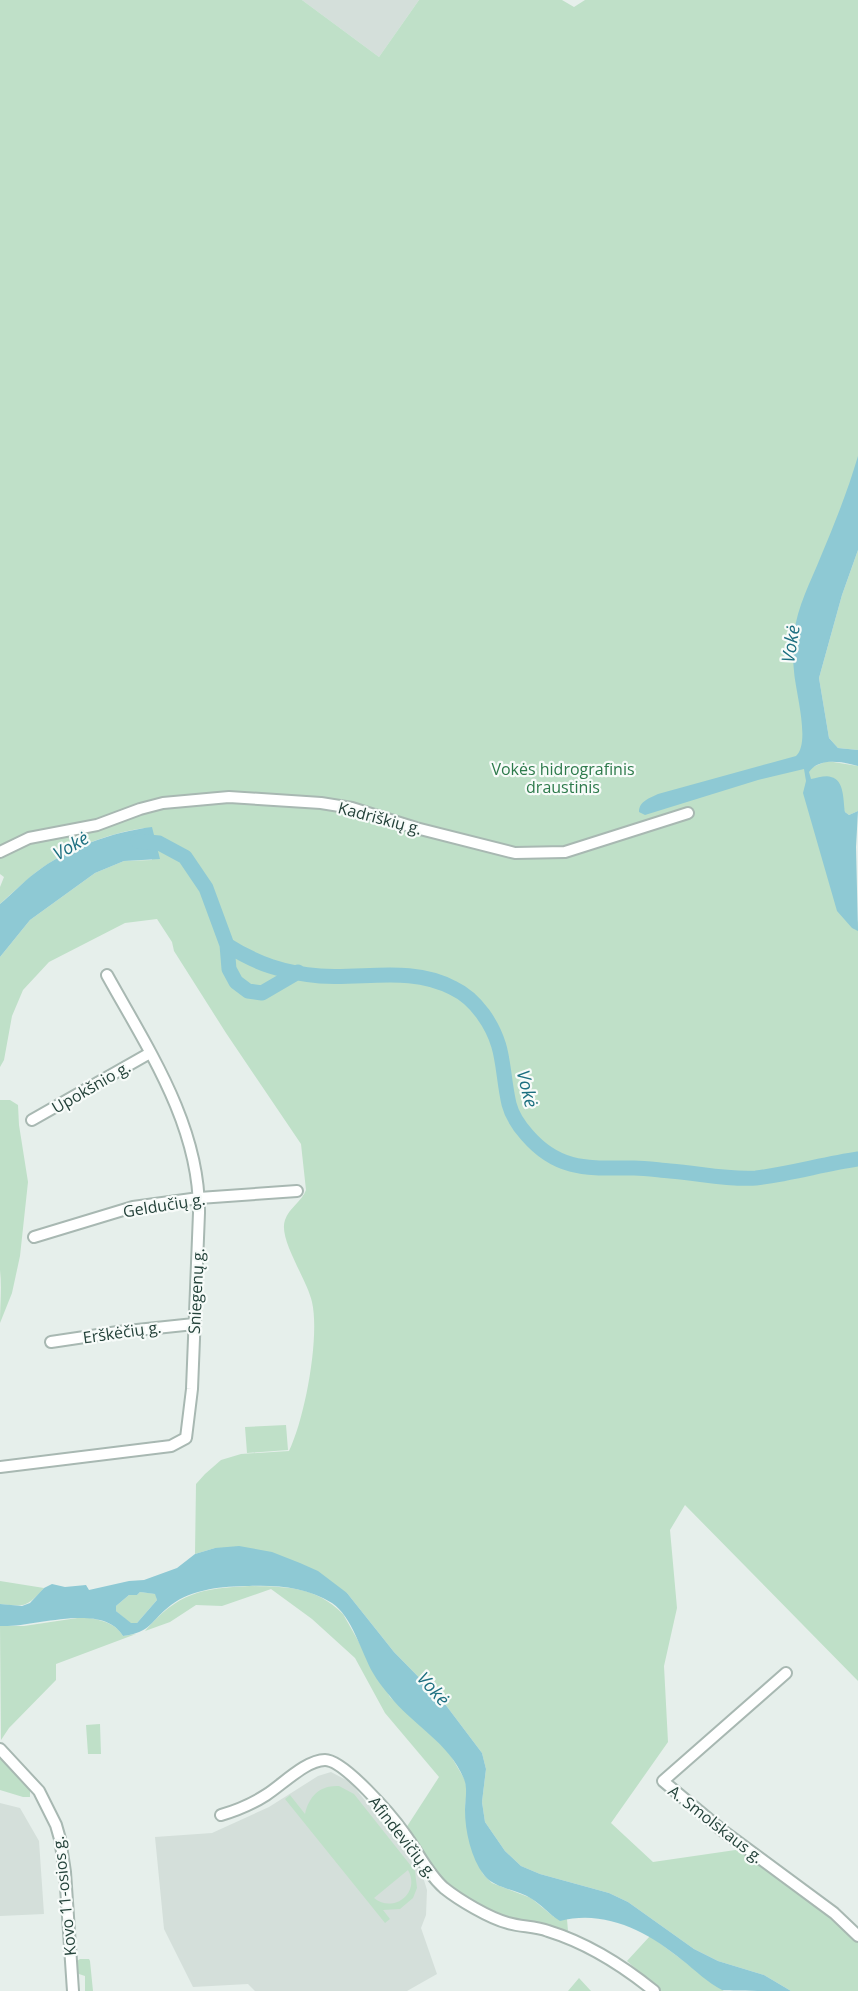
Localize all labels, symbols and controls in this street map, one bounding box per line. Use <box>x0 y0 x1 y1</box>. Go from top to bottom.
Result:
water label: Vokė <box>775 623 805 664</box>
park label: Vokės hidrografinis draustinis <box>491 758 635 798</box>
street label: Kadriškių g. <box>336 796 424 840</box>
water label: Vokė <box>48 825 93 865</box>
street label: Upokšnio g. <box>48 1056 134 1118</box>
water label: Vokė <box>512 1068 544 1110</box>
street label: Geldučių g. <box>121 1188 207 1222</box>
street label: Sniegenų g. <box>183 1248 209 1334</box>
street label: Erškėčių g. <box>81 1316 163 1348</box>
water label: Vokė <box>412 1666 455 1710</box>
street label: A. Smolskaus g. <box>664 1780 768 1868</box>
street label: Afindevičių g. <box>364 1791 442 1883</box>
street label: Kovo 11-osios g. <box>47 1835 81 1957</box>

